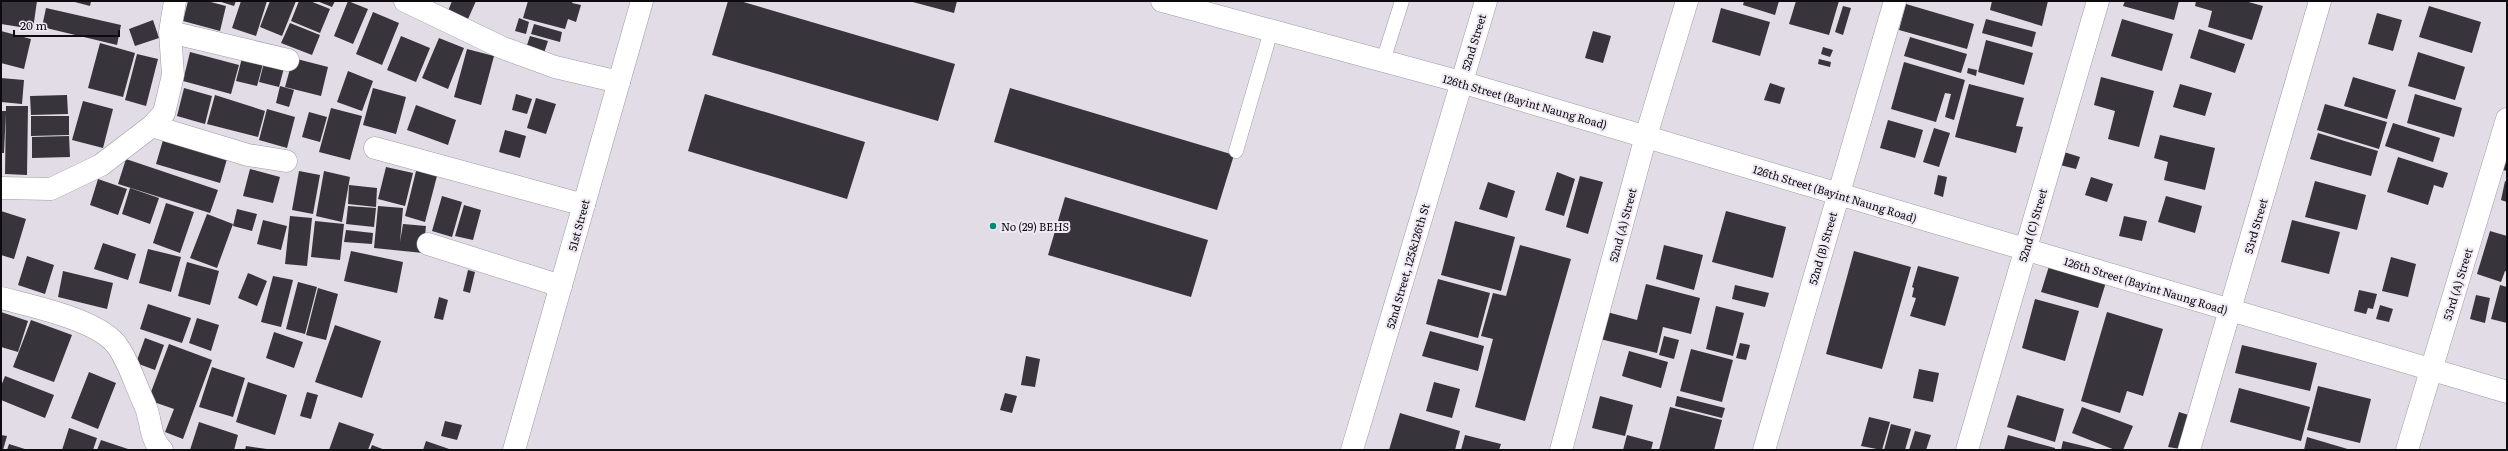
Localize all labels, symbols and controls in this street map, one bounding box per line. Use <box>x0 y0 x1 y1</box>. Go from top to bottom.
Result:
street label: 52nd Street <box>1457 11 1489 72</box>
scale bar <box>14 12 119 38</box>
text: 20 m <box>20 16 47 34</box>
street label: 126th Street (Bayint Naung Road) <box>1441 70 1609 132</box>
street label: 126th Street (Bayint Naung Road) <box>1751 160 1919 226</box>
street label: 52nd (A) Street <box>1604 186 1640 264</box>
street label: 52nd (C) Street <box>2014 186 2050 264</box>
street label: 53rd Street <box>2239 196 2271 256</box>
street label: 51st Street <box>563 197 593 253</box>
street label: 52nd Street, 125&126th St <box>1381 201 1433 331</box>
street label: 52nd (B) Street <box>1804 209 1840 286</box>
place label: No (29) BEHS <box>1001 218 1069 234</box>
marker: No (29) BEHS <box>988 221 998 231</box>
street label: 53rd (A) Street <box>2438 245 2476 322</box>
street label: 126th Street (Bayint Naung Road) <box>2062 252 2230 318</box>

